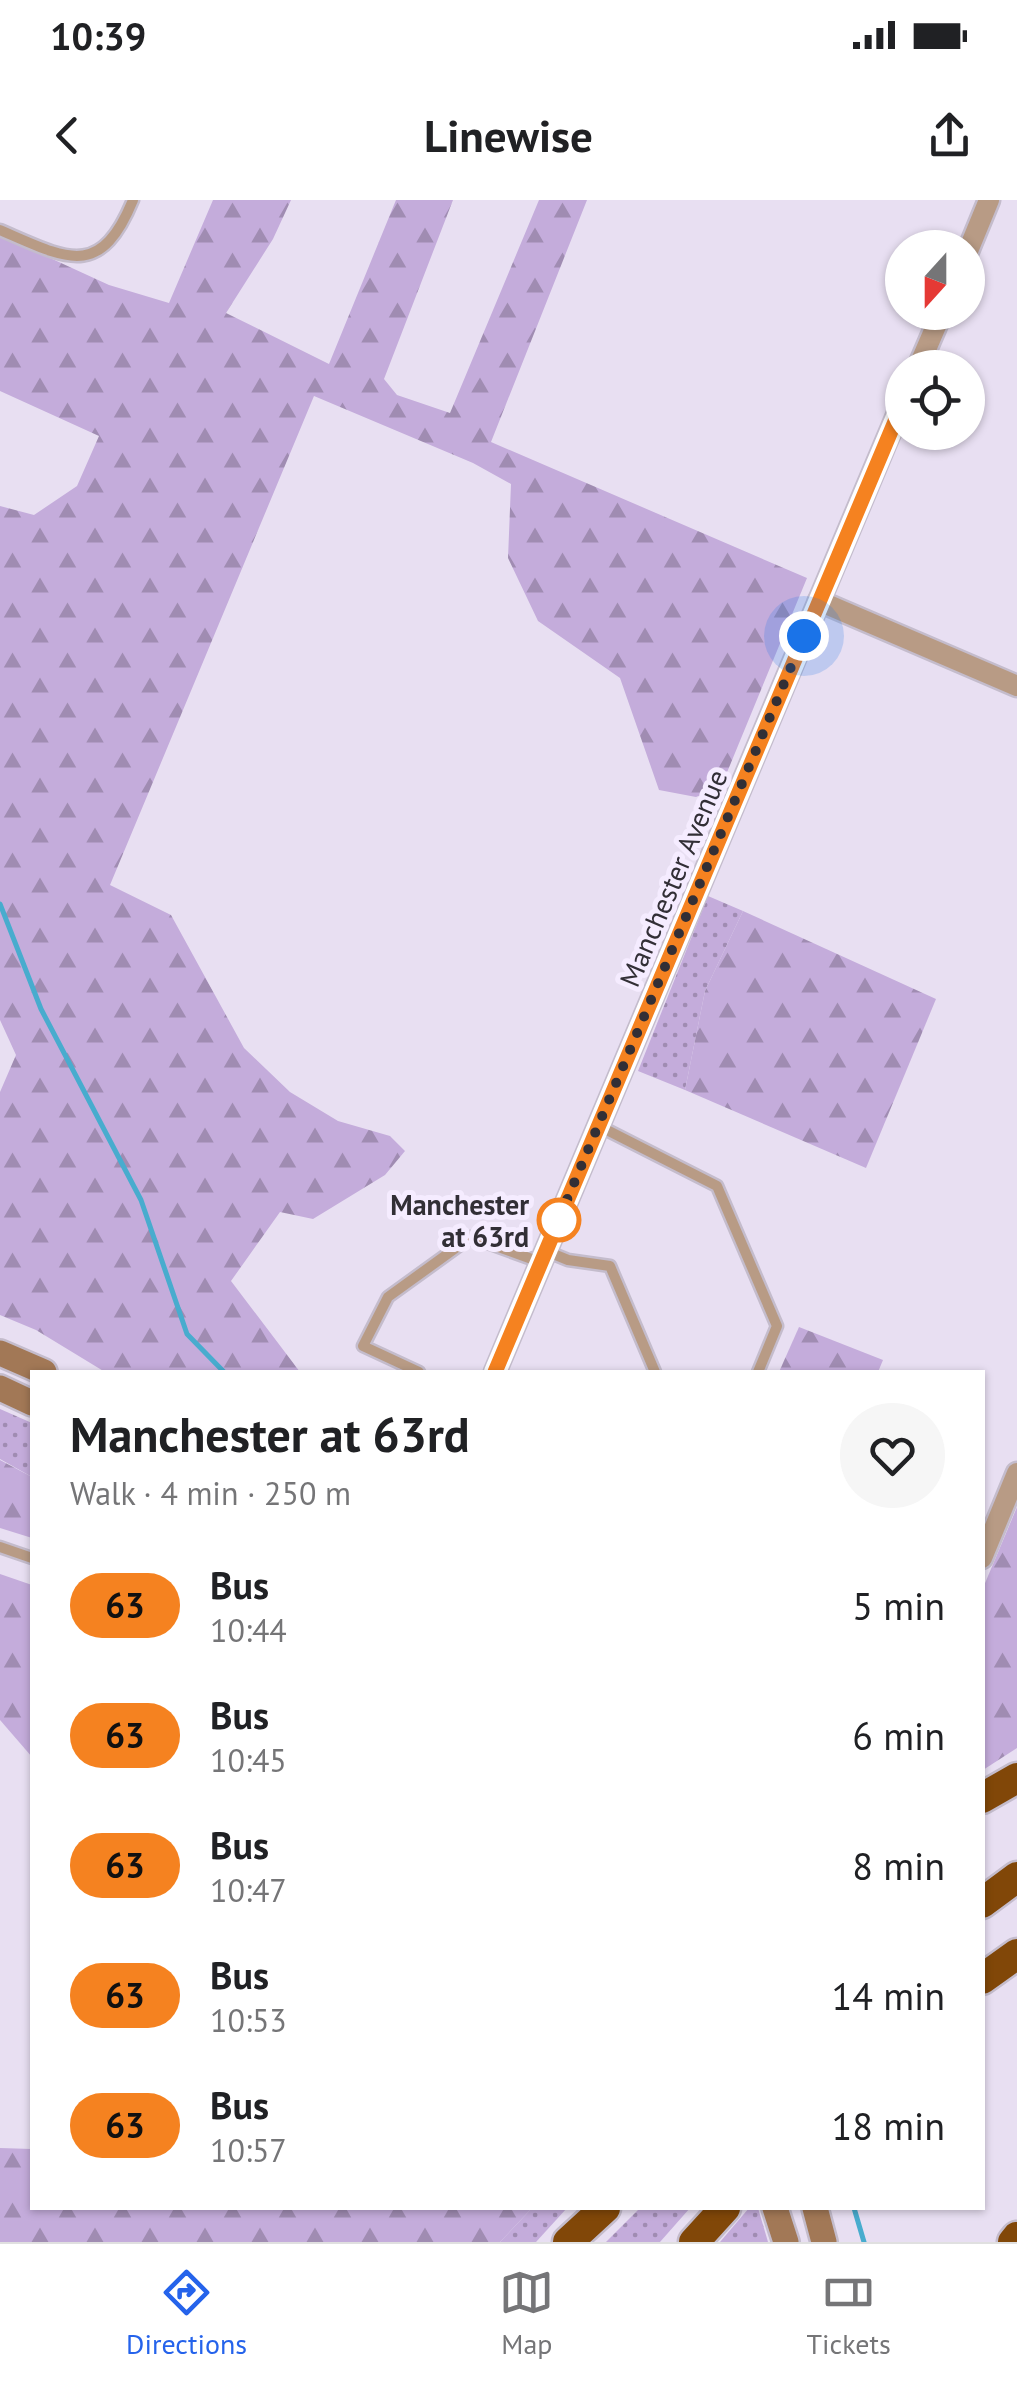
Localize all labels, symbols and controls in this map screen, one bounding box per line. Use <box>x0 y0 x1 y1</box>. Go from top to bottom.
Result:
text: 10:39 <box>50 11 146 60</box>
text: Linewise <box>424 106 593 164</box>
icon: back <box>40 108 95 163</box>
icon: share <box>922 108 977 163</box>
north arrow <box>885 230 985 330</box>
map controls <box>885 230 985 450</box>
button: locate <box>885 350 985 450</box>
your location <box>779 611 829 661</box>
street label: Manchester Avenue <box>611 764 735 992</box>
place label: Manchester at 63rd <box>390 1186 529 1255</box>
marker: Manchester at 63rd <box>538 1199 580 1241</box>
text: Manchester at 63rd <box>70 1403 470 1465</box>
button: heart <box>840 1403 945 1508</box>
text: Walk · 4 min · 250 m <box>70 1472 351 1514</box>
text: Bus <box>210 1560 269 1609</box>
text: 5 min <box>852 1581 945 1630</box>
text: 63 <box>105 1582 145 1628</box>
text: 10:44 <box>210 1609 287 1651</box>
text: Bus <box>210 1690 269 1739</box>
text: 6 min <box>852 1711 945 1760</box>
text: 63 <box>105 1712 145 1758</box>
text: 10:45 <box>210 1739 287 1781</box>
text: Bus <box>210 1820 269 1869</box>
text: 8 min <box>852 1841 945 1890</box>
text: 63 <box>105 1842 145 1888</box>
text: 10:47 <box>210 1869 287 1911</box>
text: Bus <box>210 1950 269 1999</box>
text: 14 min <box>832 1971 945 2020</box>
text: 63 <box>105 1972 145 2018</box>
text: 10:53 <box>210 1999 287 2041</box>
text: Bus <box>210 2080 269 2129</box>
text: 18 min <box>832 2101 945 2150</box>
text: 63 <box>105 2102 145 2148</box>
text: 10:57 <box>210 2129 287 2171</box>
tab: Directions <box>126 2265 247 2362</box>
tab: Map <box>499 2265 554 2362</box>
tab: Tickets <box>807 2265 891 2362</box>

